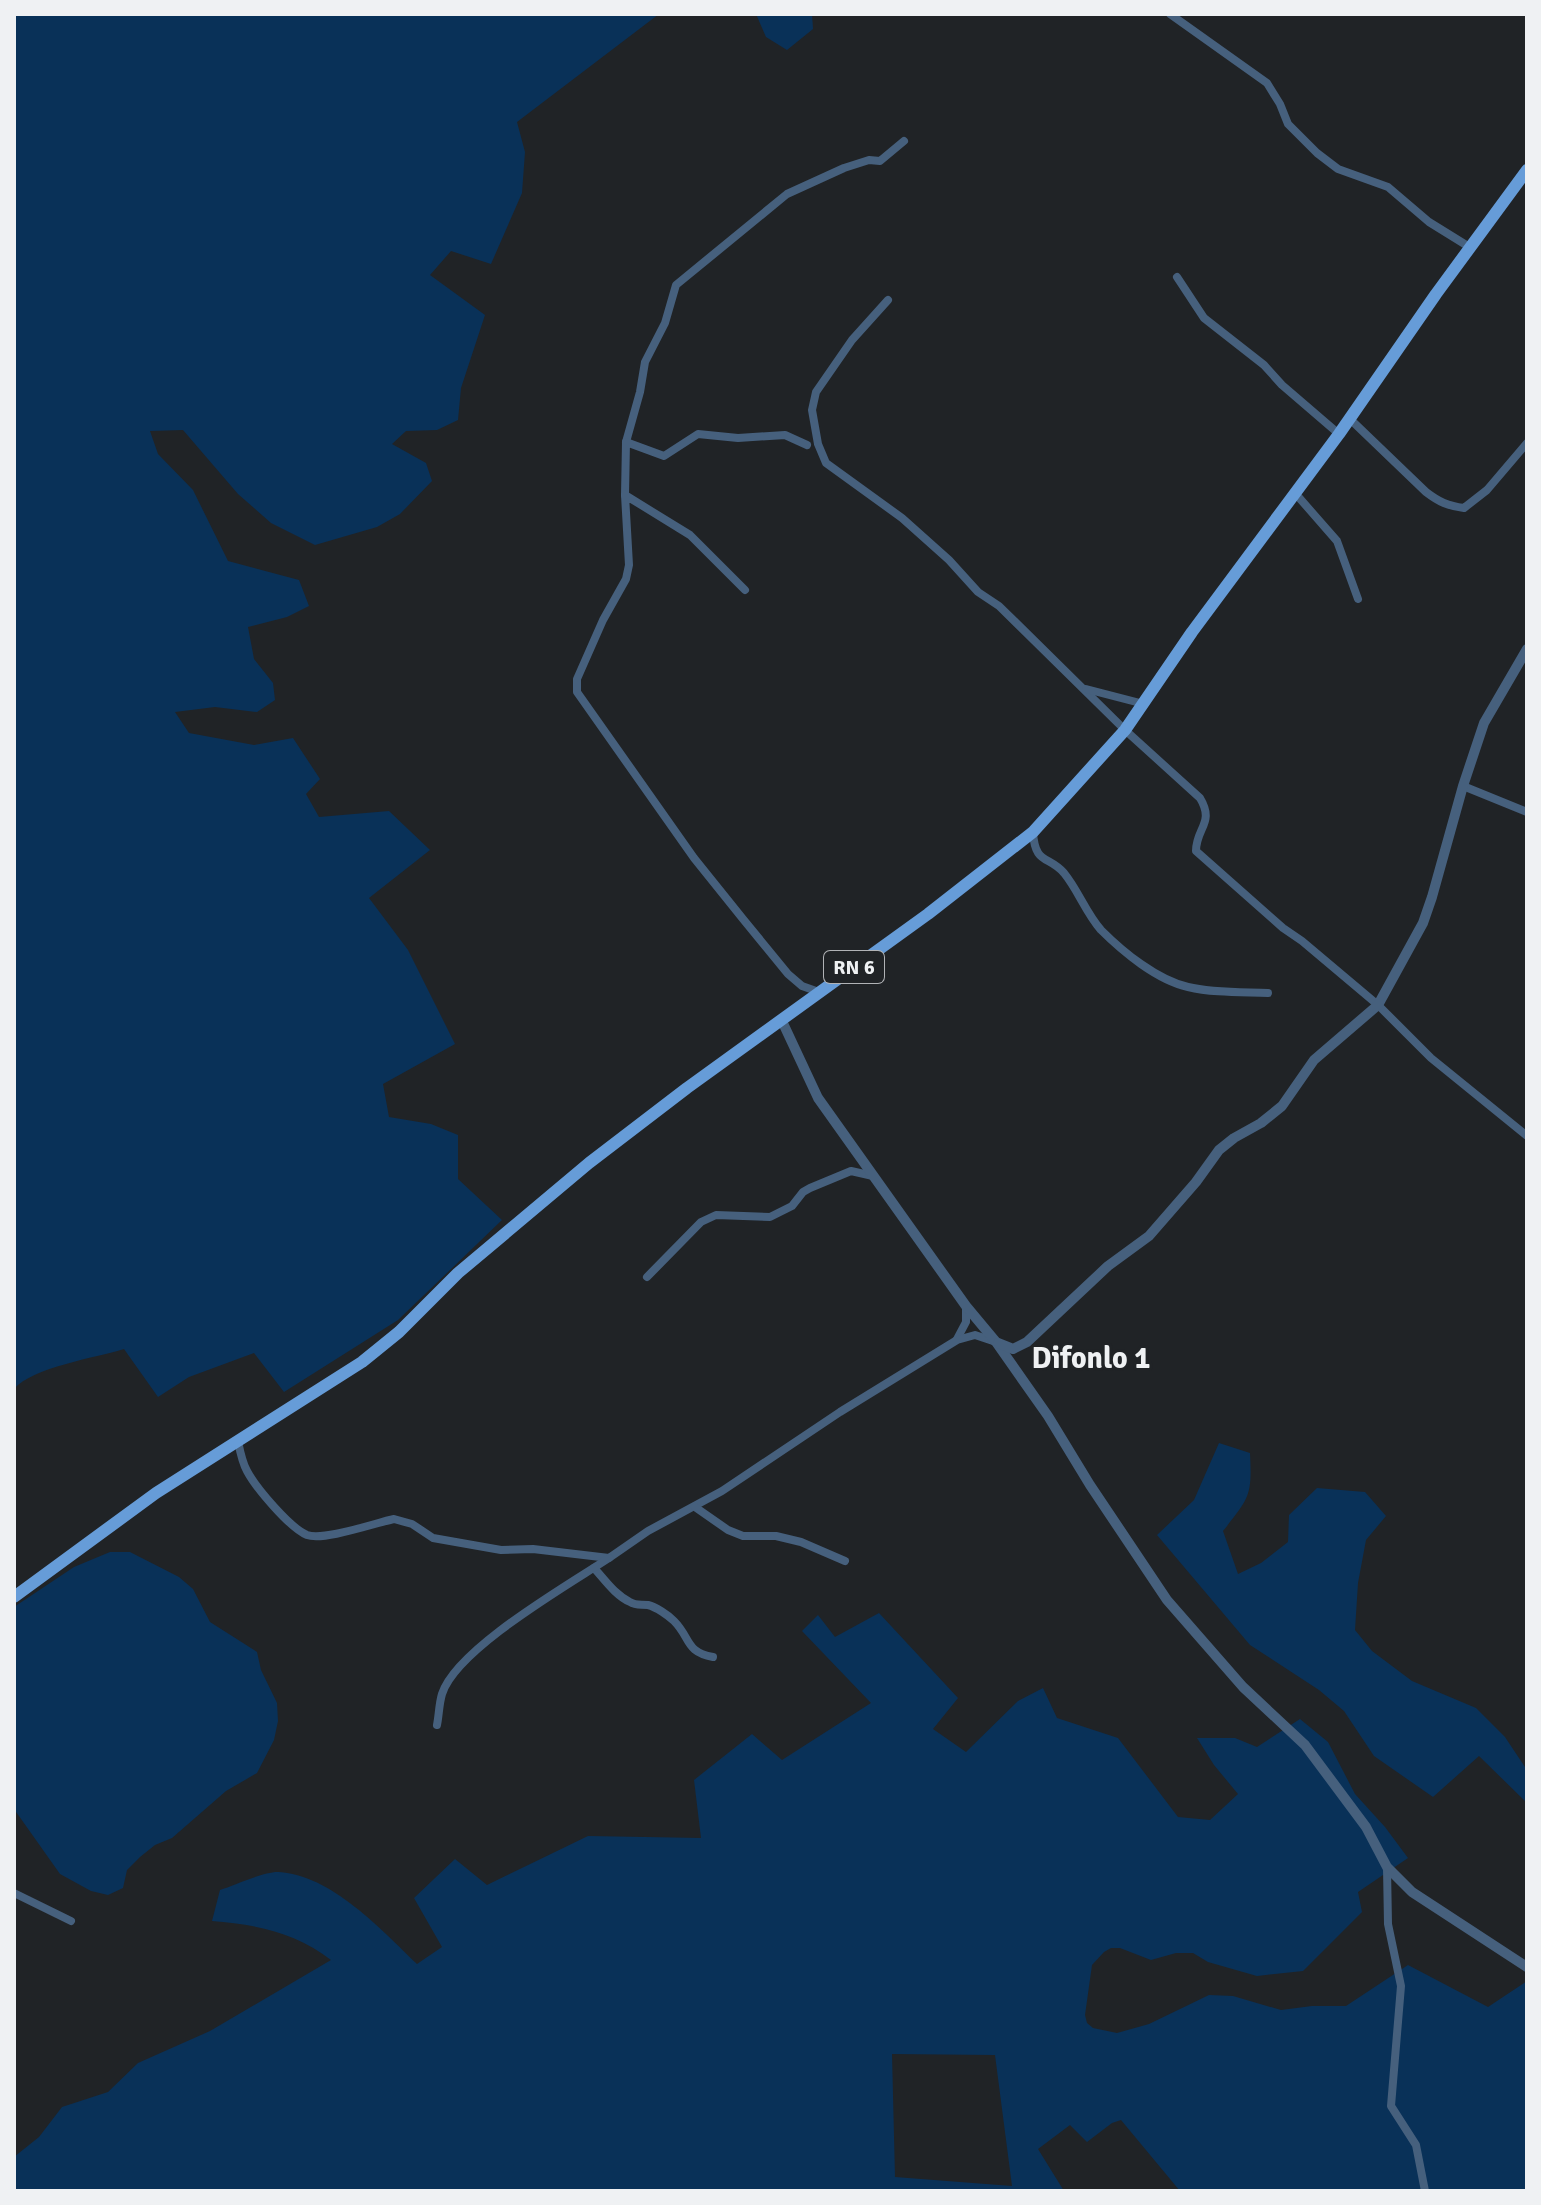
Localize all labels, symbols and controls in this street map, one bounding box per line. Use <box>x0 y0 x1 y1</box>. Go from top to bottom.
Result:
road number: RN 6 <box>824 951 884 983</box>
district label: Difonlo 1 <box>1031 1340 1151 1377</box>

